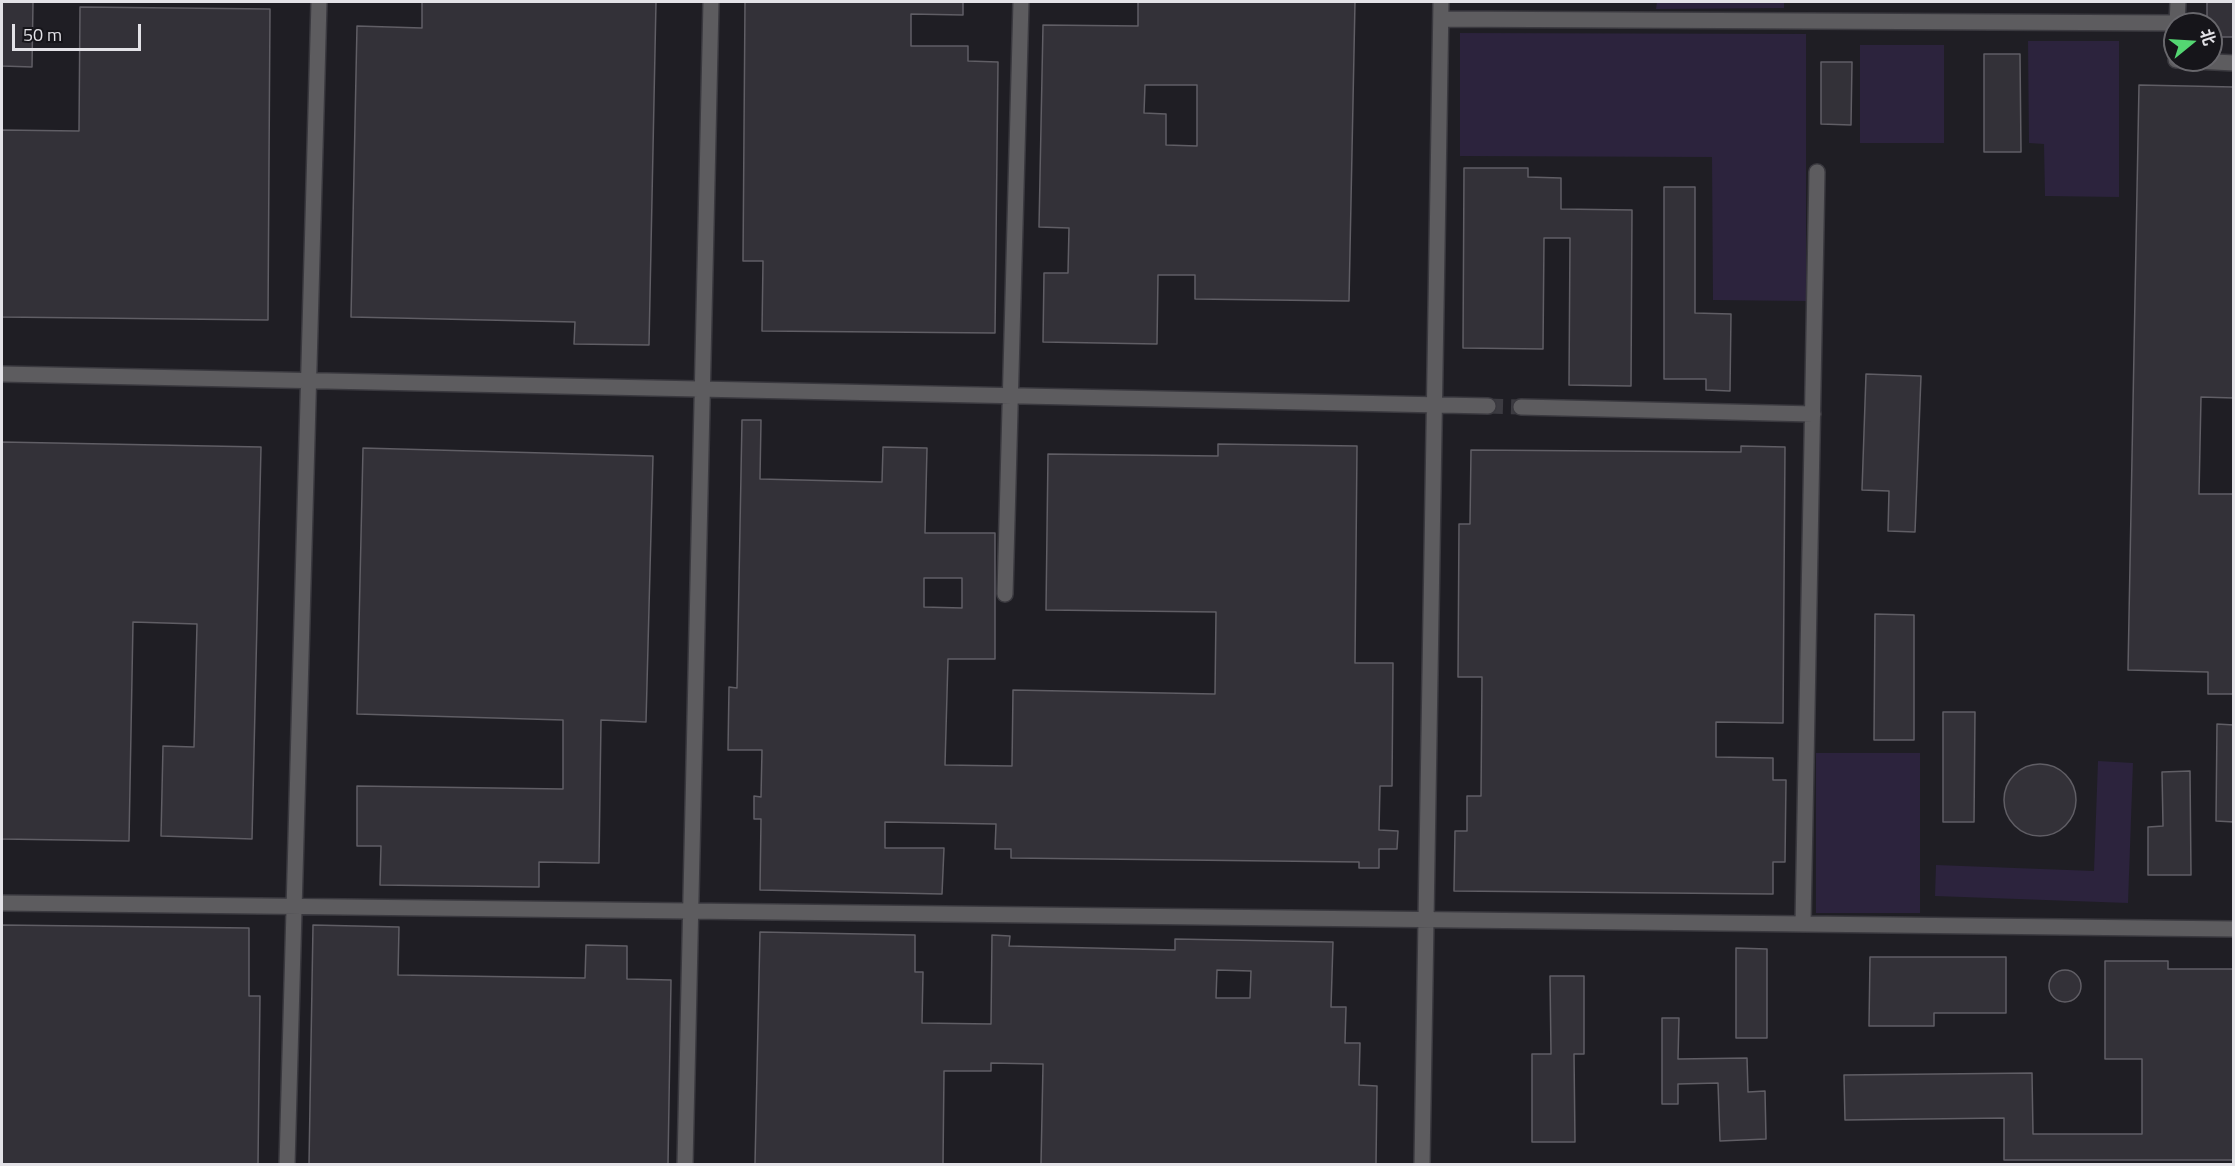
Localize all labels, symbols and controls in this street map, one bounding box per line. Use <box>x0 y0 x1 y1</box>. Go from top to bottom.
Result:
scale bar <box>15 12 144 50</box>
north arrow <box>2163 12 2223 72</box>
text: 50 m <box>23 21 62 48</box>
text: 北 <box>2194 26 2222 48</box>

